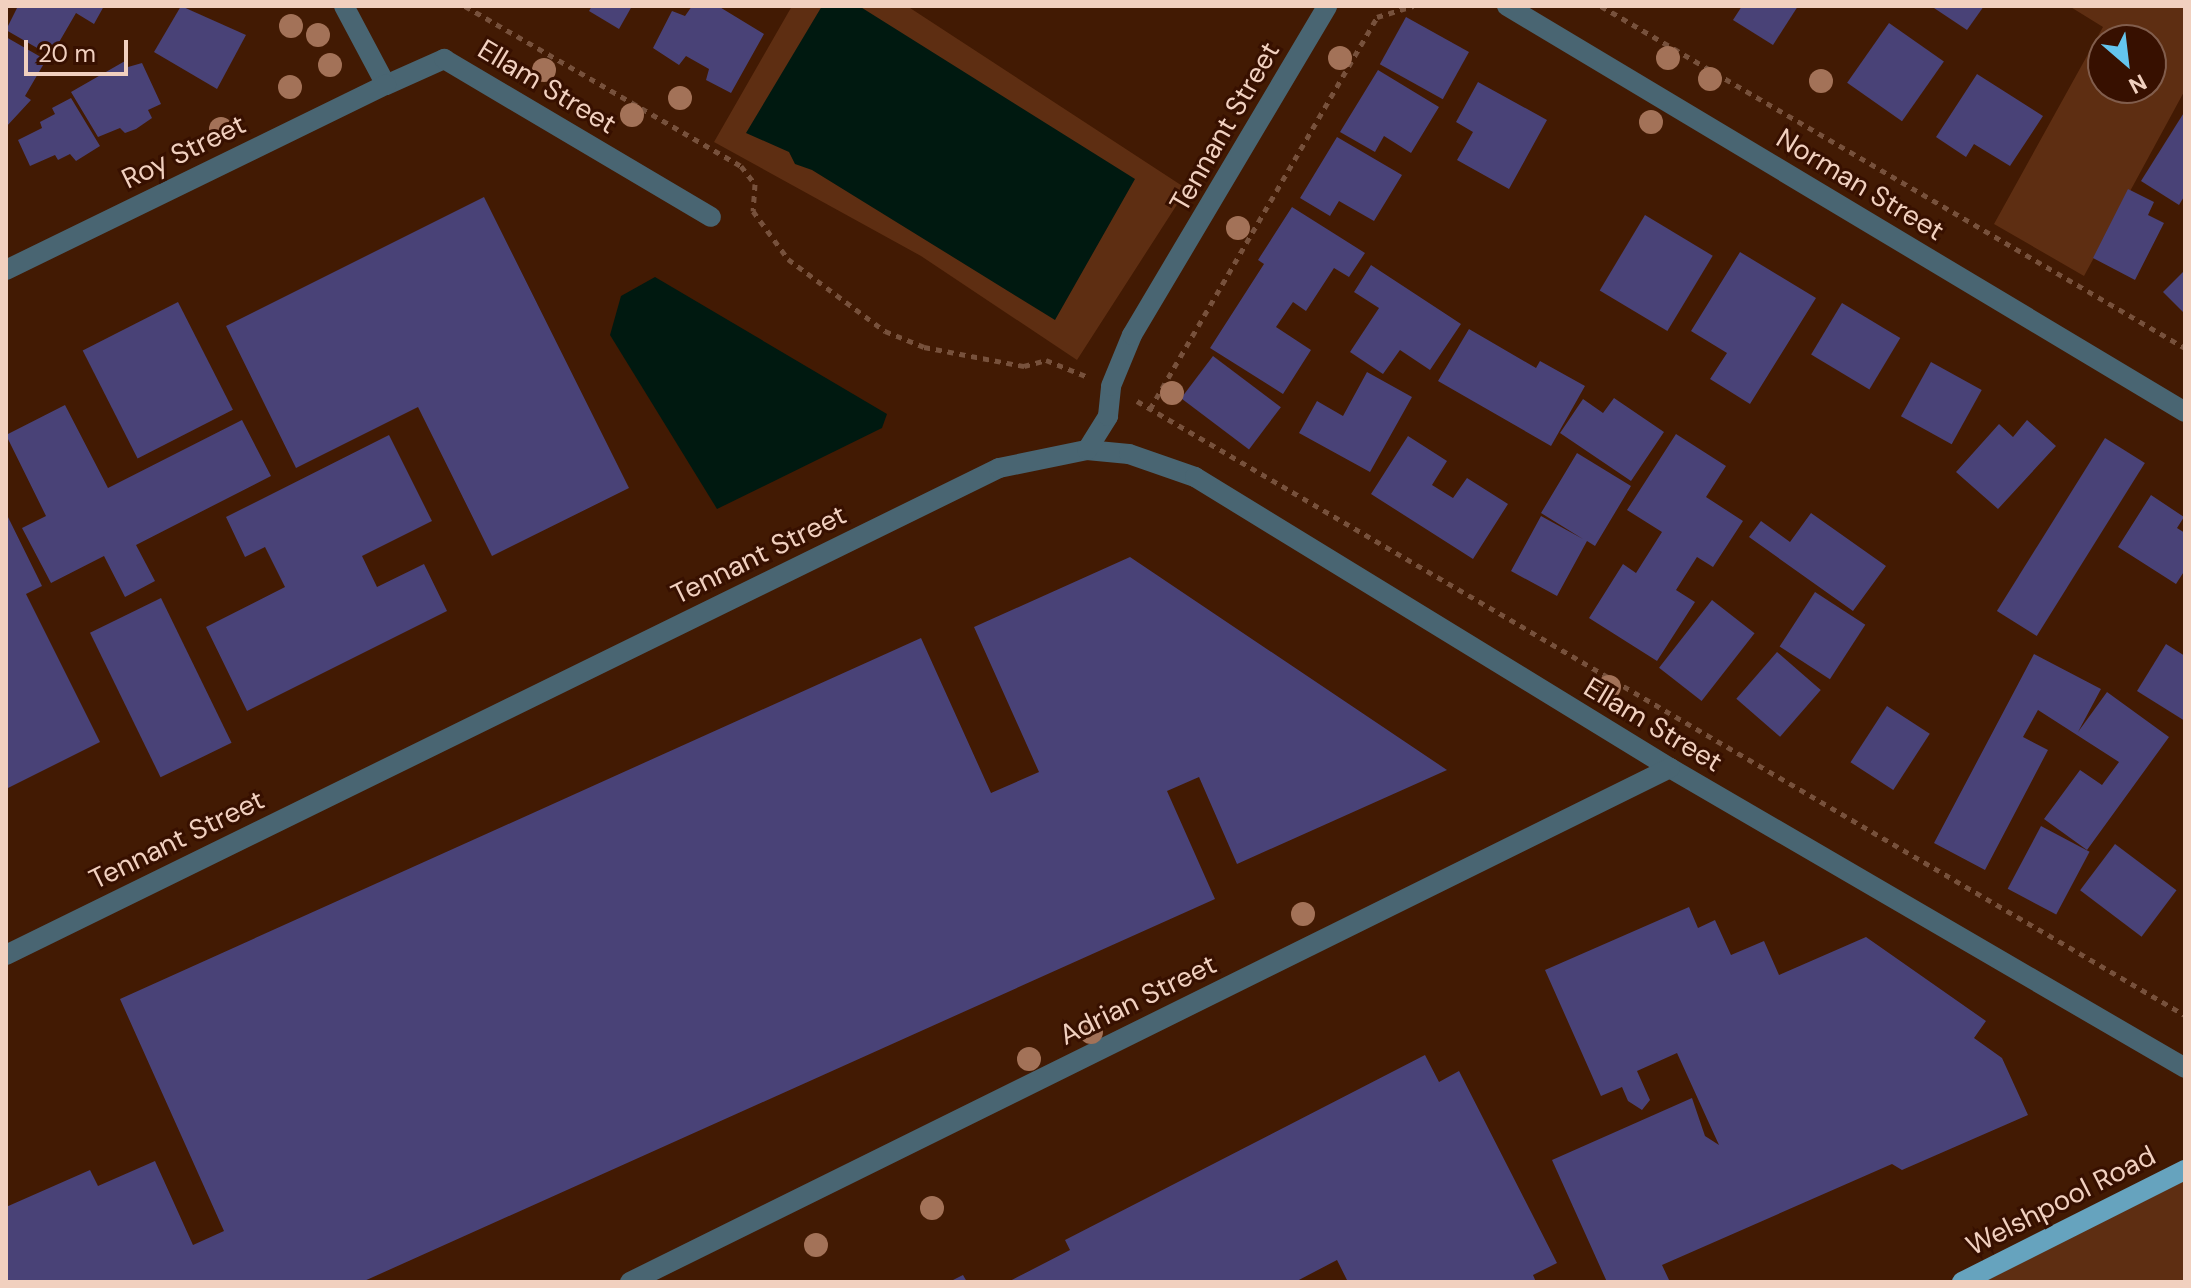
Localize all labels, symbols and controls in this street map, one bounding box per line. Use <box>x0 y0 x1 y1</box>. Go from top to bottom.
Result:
scale bar <box>28 24 132 74</box>
north arrow <box>2087 24 2167 104</box>
street label: Ellam Street <box>472 33 622 141</box>
street label: Tennant Street <box>1163 36 1287 218</box>
text: 20 m <box>38 38 96 69</box>
text: N <box>2124 67 2151 100</box>
street label: Roy Street <box>117 108 251 196</box>
street label: Norman Street <box>1770 122 1950 248</box>
street label: Tennant Street <box>666 498 852 612</box>
street label: Ellam Street <box>1578 671 1728 779</box>
street label: Tennant Street <box>84 783 270 897</box>
street label: Adrian Street <box>1054 948 1222 1052</box>
street label: Welshpool Road <box>1961 1139 2161 1263</box>

